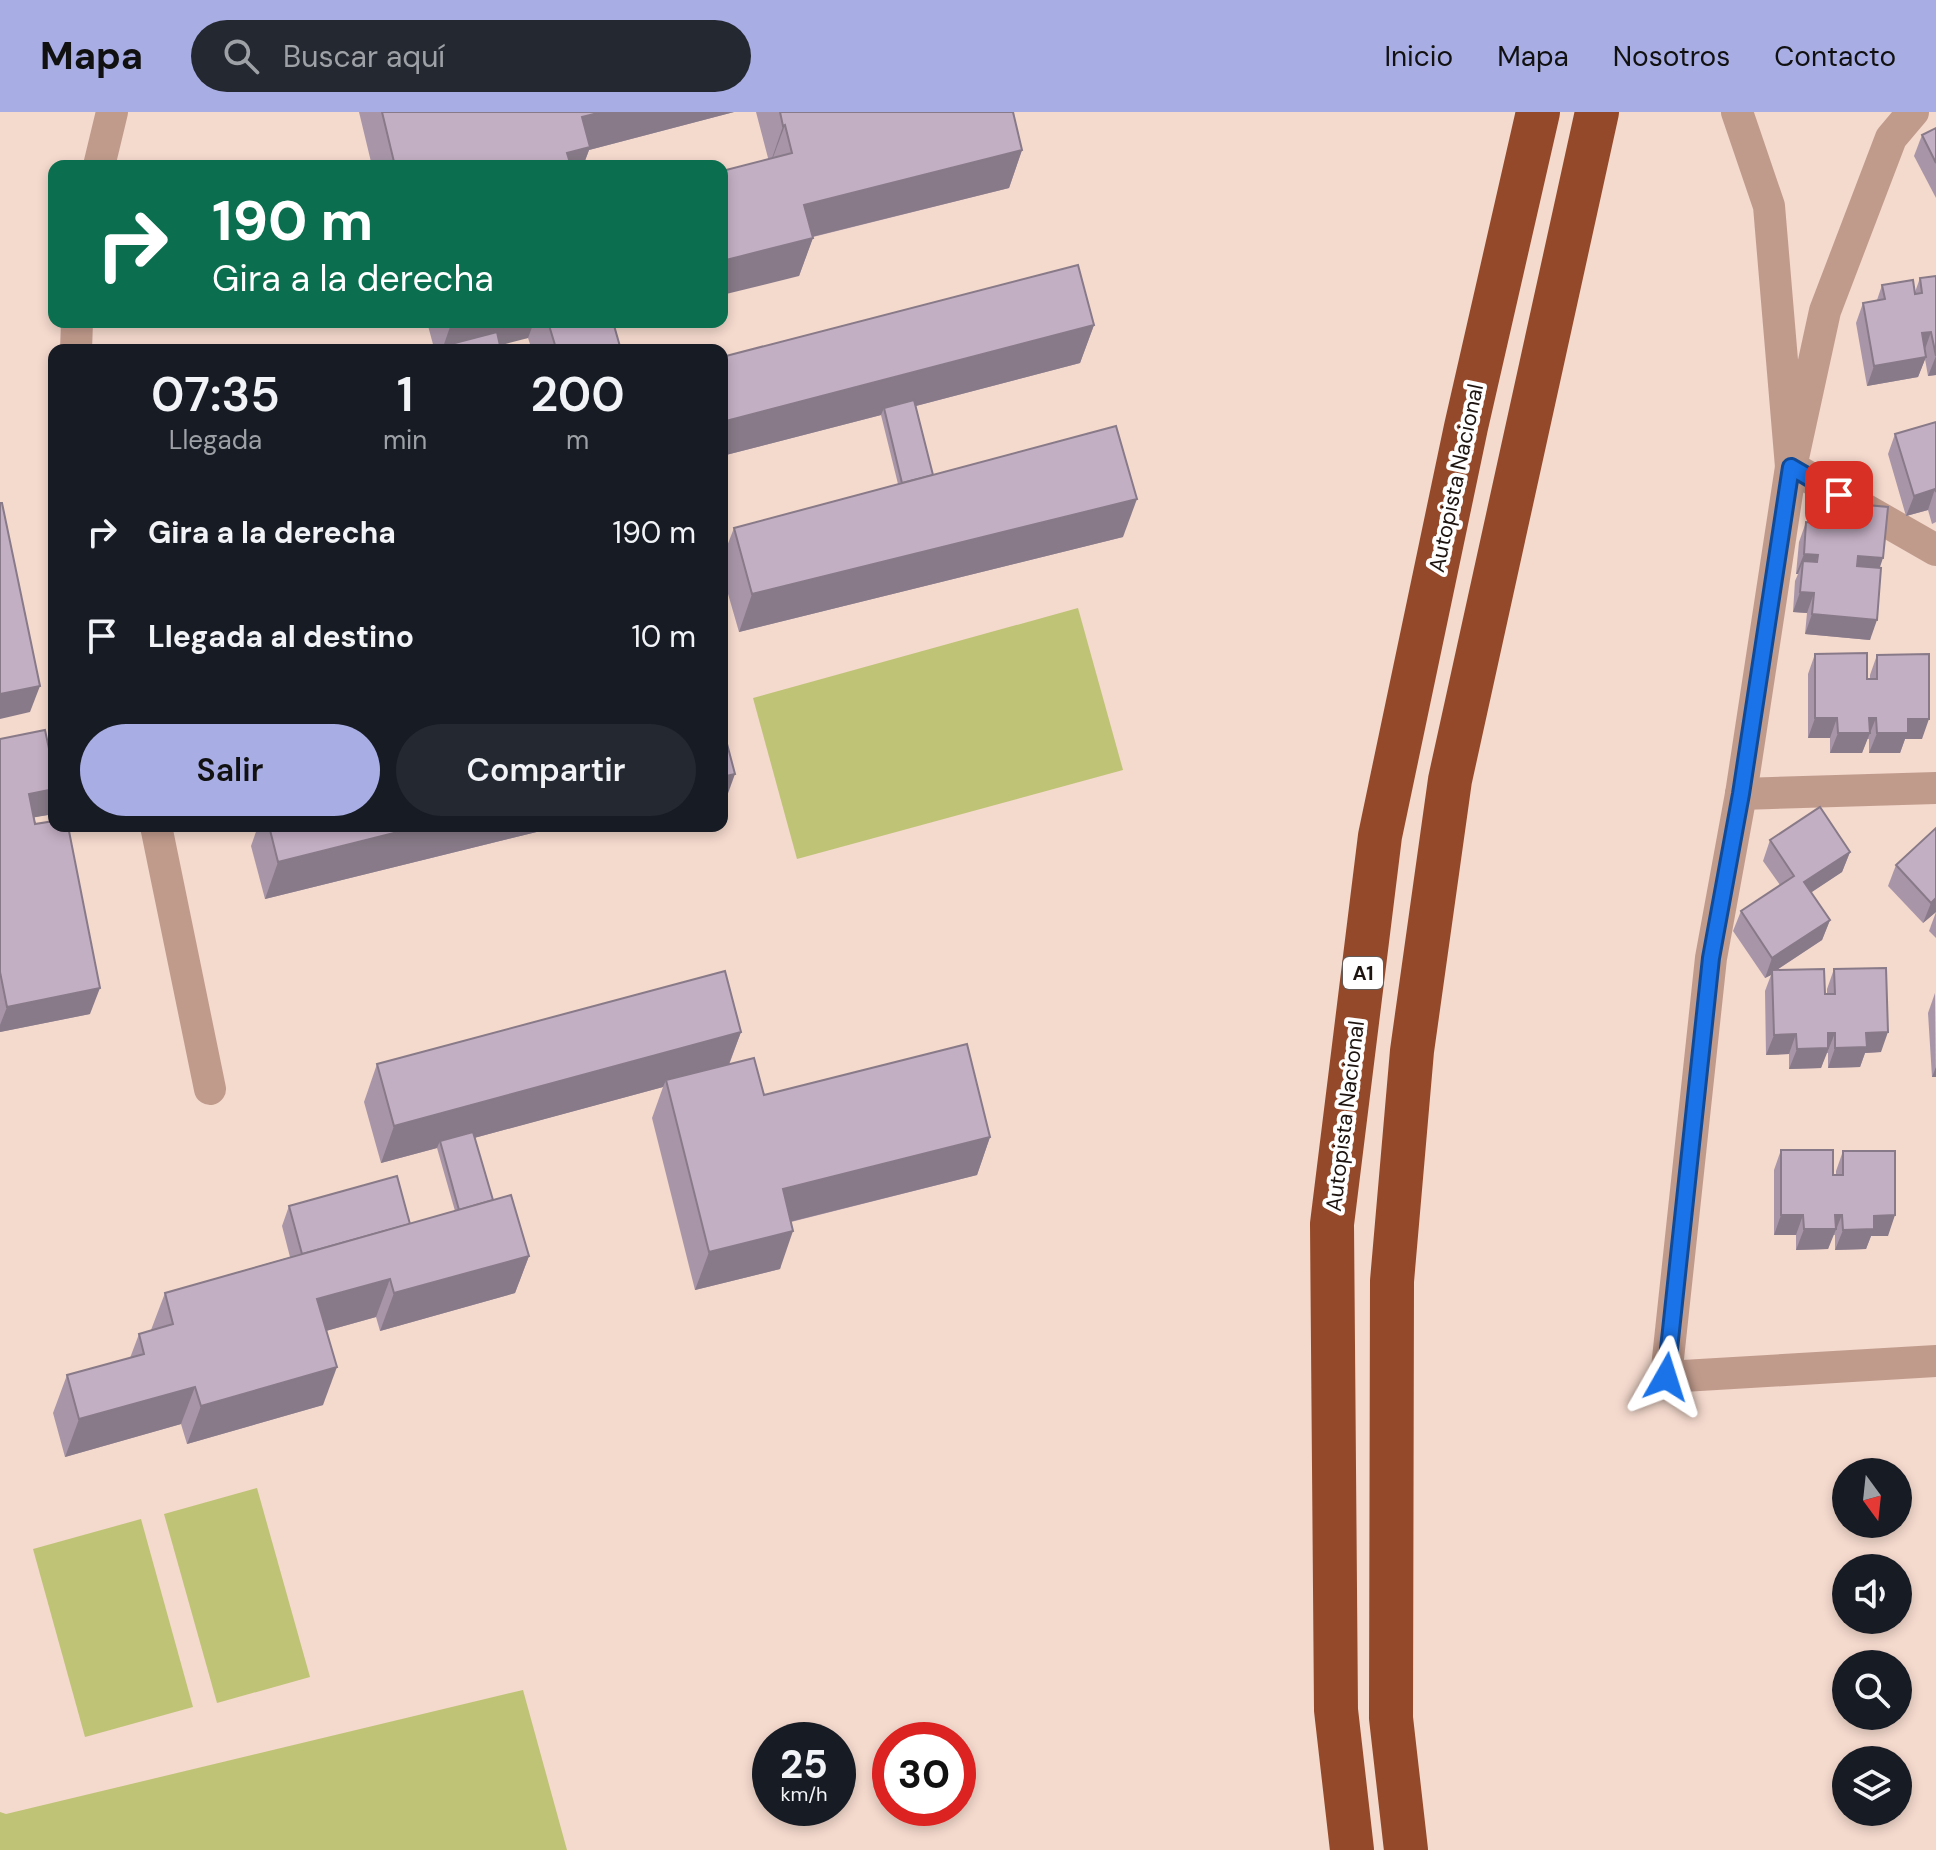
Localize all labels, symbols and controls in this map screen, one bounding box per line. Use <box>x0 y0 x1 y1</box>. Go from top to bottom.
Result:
search box <box>191 20 751 92</box>
text: Mapa <box>40 31 143 81</box>
icon: search <box>219 34 263 78</box>
text: Buscar aquí <box>283 37 445 76</box>
text: Inicio <box>1384 38 1453 75</box>
text: Mapa <box>1497 38 1569 75</box>
text: Nosotros <box>1613 38 1730 75</box>
text: Contacto <box>1774 38 1896 75</box>
text: 190 m <box>212 184 373 257</box>
icon: right <box>80 192 184 296</box>
text: Gira a la derecha <box>212 255 494 302</box>
text: 07:35 <box>151 363 280 426</box>
text: 1 <box>397 363 413 426</box>
text: 200 <box>530 363 625 426</box>
street label: Autopista Nacional <box>1422 381 1490 575</box>
text: Llegada <box>169 423 262 457</box>
text: min <box>383 423 427 457</box>
text: m <box>566 423 589 457</box>
pin <box>1805 461 1873 529</box>
icon: arrive <box>1817 473 1861 517</box>
icon: right <box>80 510 124 554</box>
text: Gira a la derecha <box>148 513 396 552</box>
text: 190 m <box>613 513 696 552</box>
icon: arrive <box>80 614 124 658</box>
text: Llegada al destino <box>148 617 414 656</box>
text: 10 m <box>631 617 696 656</box>
button: Salir <box>80 724 380 816</box>
button: Compartir <box>396 724 696 816</box>
road number: A1 <box>1343 957 1383 989</box>
street label: Autopista Nacional <box>1319 1019 1371 1213</box>
position arrow <box>1624 1335 1708 1419</box>
north arrow <box>1832 1458 1912 1538</box>
map controls <box>1832 1458 1912 1826</box>
button: sound <box>1832 1554 1912 1634</box>
button: search <box>1832 1650 1912 1730</box>
speed limit sign: 30 <box>872 1722 976 1826</box>
text: 25 <box>780 1738 828 1790</box>
button: layers <box>1832 1746 1912 1826</box>
text: km/h <box>780 1781 828 1807</box>

